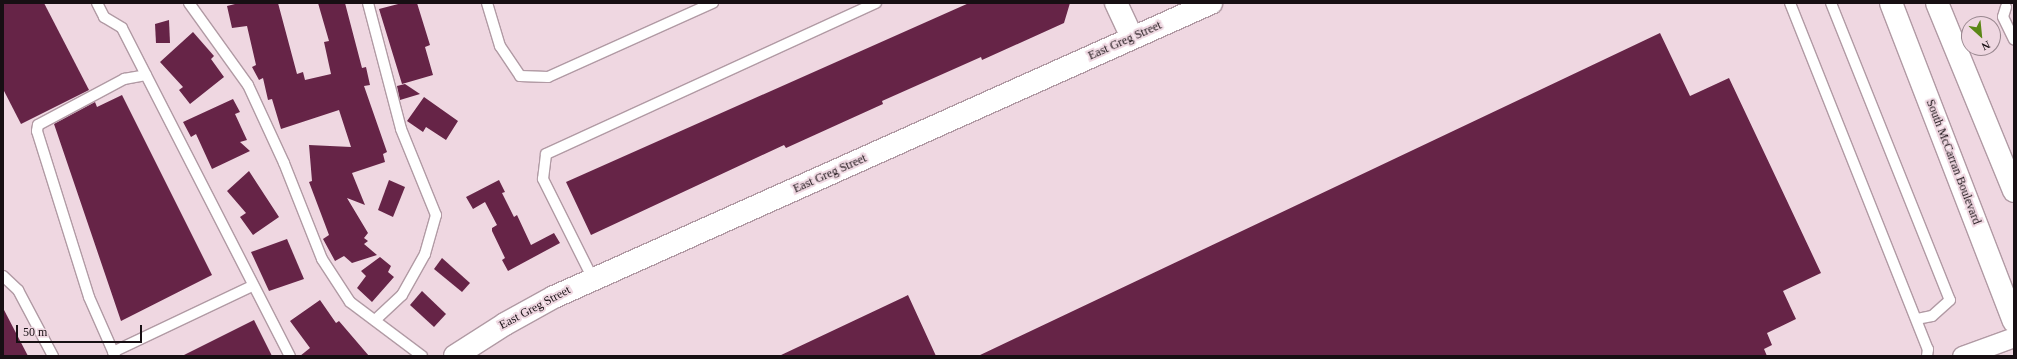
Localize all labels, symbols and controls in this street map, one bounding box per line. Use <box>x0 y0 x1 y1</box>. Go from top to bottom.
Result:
north arrow <box>1961 16 2001 56</box>
street label: East Greg Street <box>1086 18 1164 64</box>
text: N <box>1980 39 1992 53</box>
street label: South McCarran Boulevard <box>1923 98 1983 226</box>
street label: East Greg Street <box>791 151 869 197</box>
street label: East Greg Street <box>497 283 573 333</box>
scale bar <box>18 317 144 343</box>
text: 50 m <box>23 325 47 339</box>

